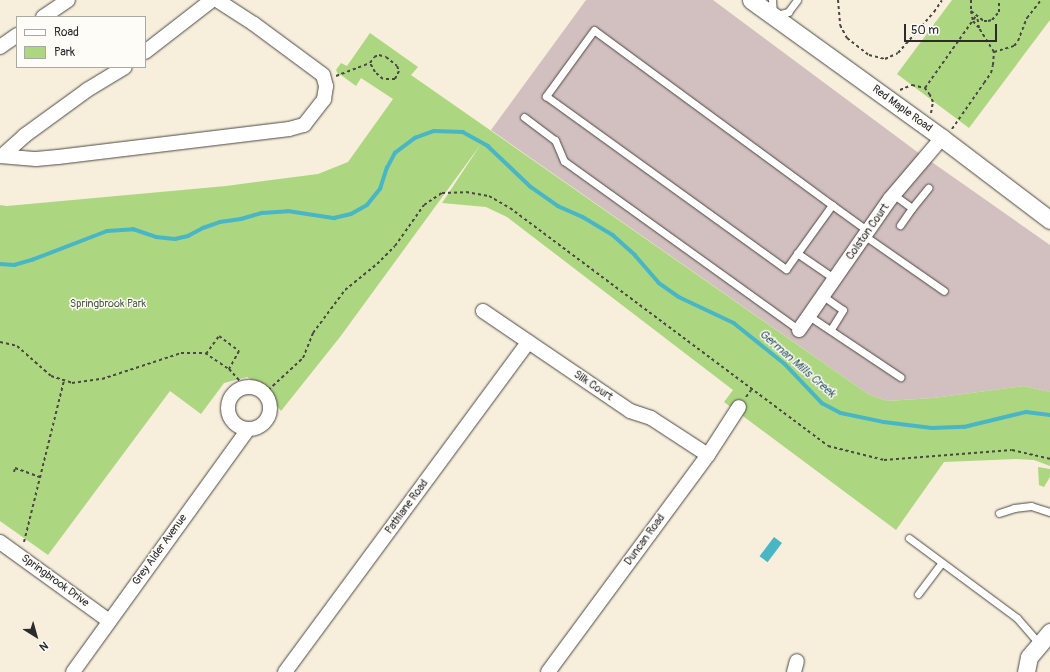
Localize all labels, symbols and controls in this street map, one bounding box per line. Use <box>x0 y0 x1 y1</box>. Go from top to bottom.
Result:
legend <box>16 16 146 68</box>
scale bar <box>906 16 999 42</box>
text: 50 m <box>911 23 939 38</box>
text: Road <box>54 25 79 40</box>
text: Park <box>54 45 75 60</box>
street label: Red Maple Road <box>869 83 935 135</box>
street label: Colston Court <box>844 201 892 263</box>
park label: Springbrook Park <box>70 297 146 311</box>
water label: German Mills Creek <box>756 327 838 401</box>
street label: Silk Court <box>571 368 615 404</box>
street label: Pathlane Road <box>383 477 431 537</box>
street label: Grey Alder Avenue <box>130 512 190 588</box>
street label: Duncan Road <box>622 512 668 568</box>
street label: Springbrook Drive <box>19 552 91 610</box>
north arrow <box>16 616 56 656</box>
text: N <box>37 639 50 653</box>

